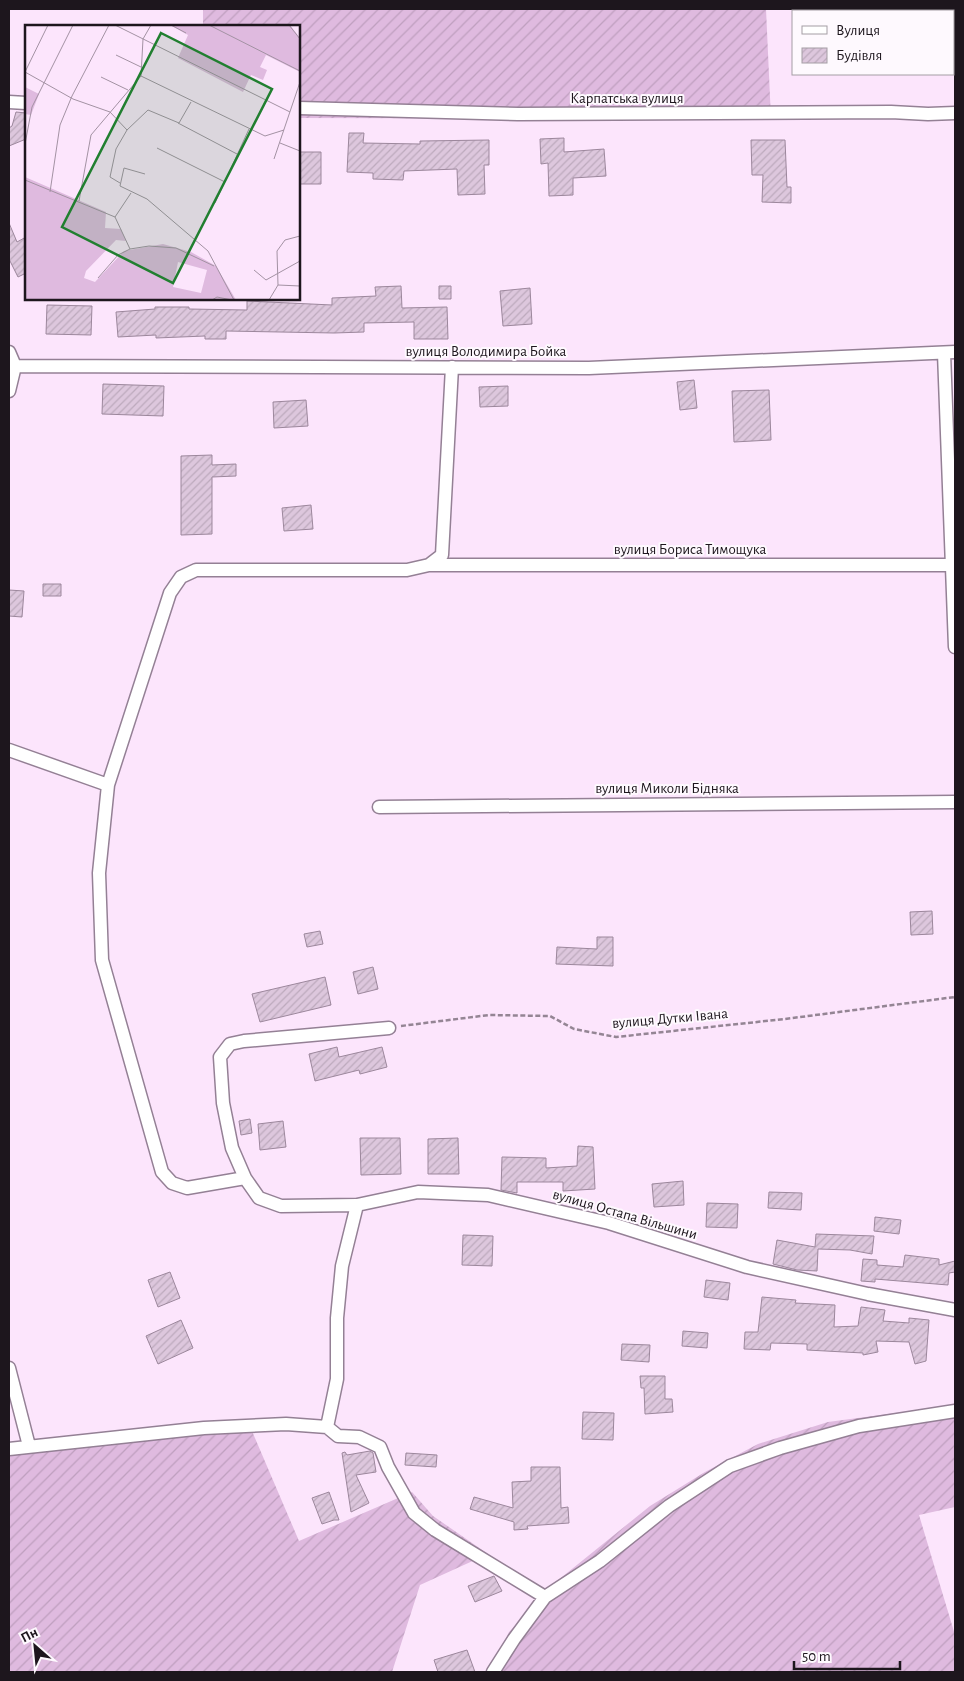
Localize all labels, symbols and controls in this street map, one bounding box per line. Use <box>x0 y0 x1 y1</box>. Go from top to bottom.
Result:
legend <box>792 10 954 75</box>
text: Вулиця <box>836 23 880 38</box>
inset map <box>25 25 300 300</box>
text: Будівля <box>836 48 882 63</box>
street label: Карпатська вулиця <box>570 91 684 106</box>
street label: вулиця Володимира Бойка <box>406 344 567 359</box>
street label: вулиця Бориса Тимощука <box>614 542 766 557</box>
street label: вулиця Миколи Бідняка <box>595 781 739 796</box>
street label: вулиця Дутки Івана <box>611 1006 729 1031</box>
street label: вулиця Остапа Вільшини <box>551 1187 699 1242</box>
north arrow <box>10 1621 60 1671</box>
text: Пн <box>19 1625 40 1645</box>
scale bar <box>794 1638 900 1670</box>
text: 50 m <box>802 1649 831 1664</box>

